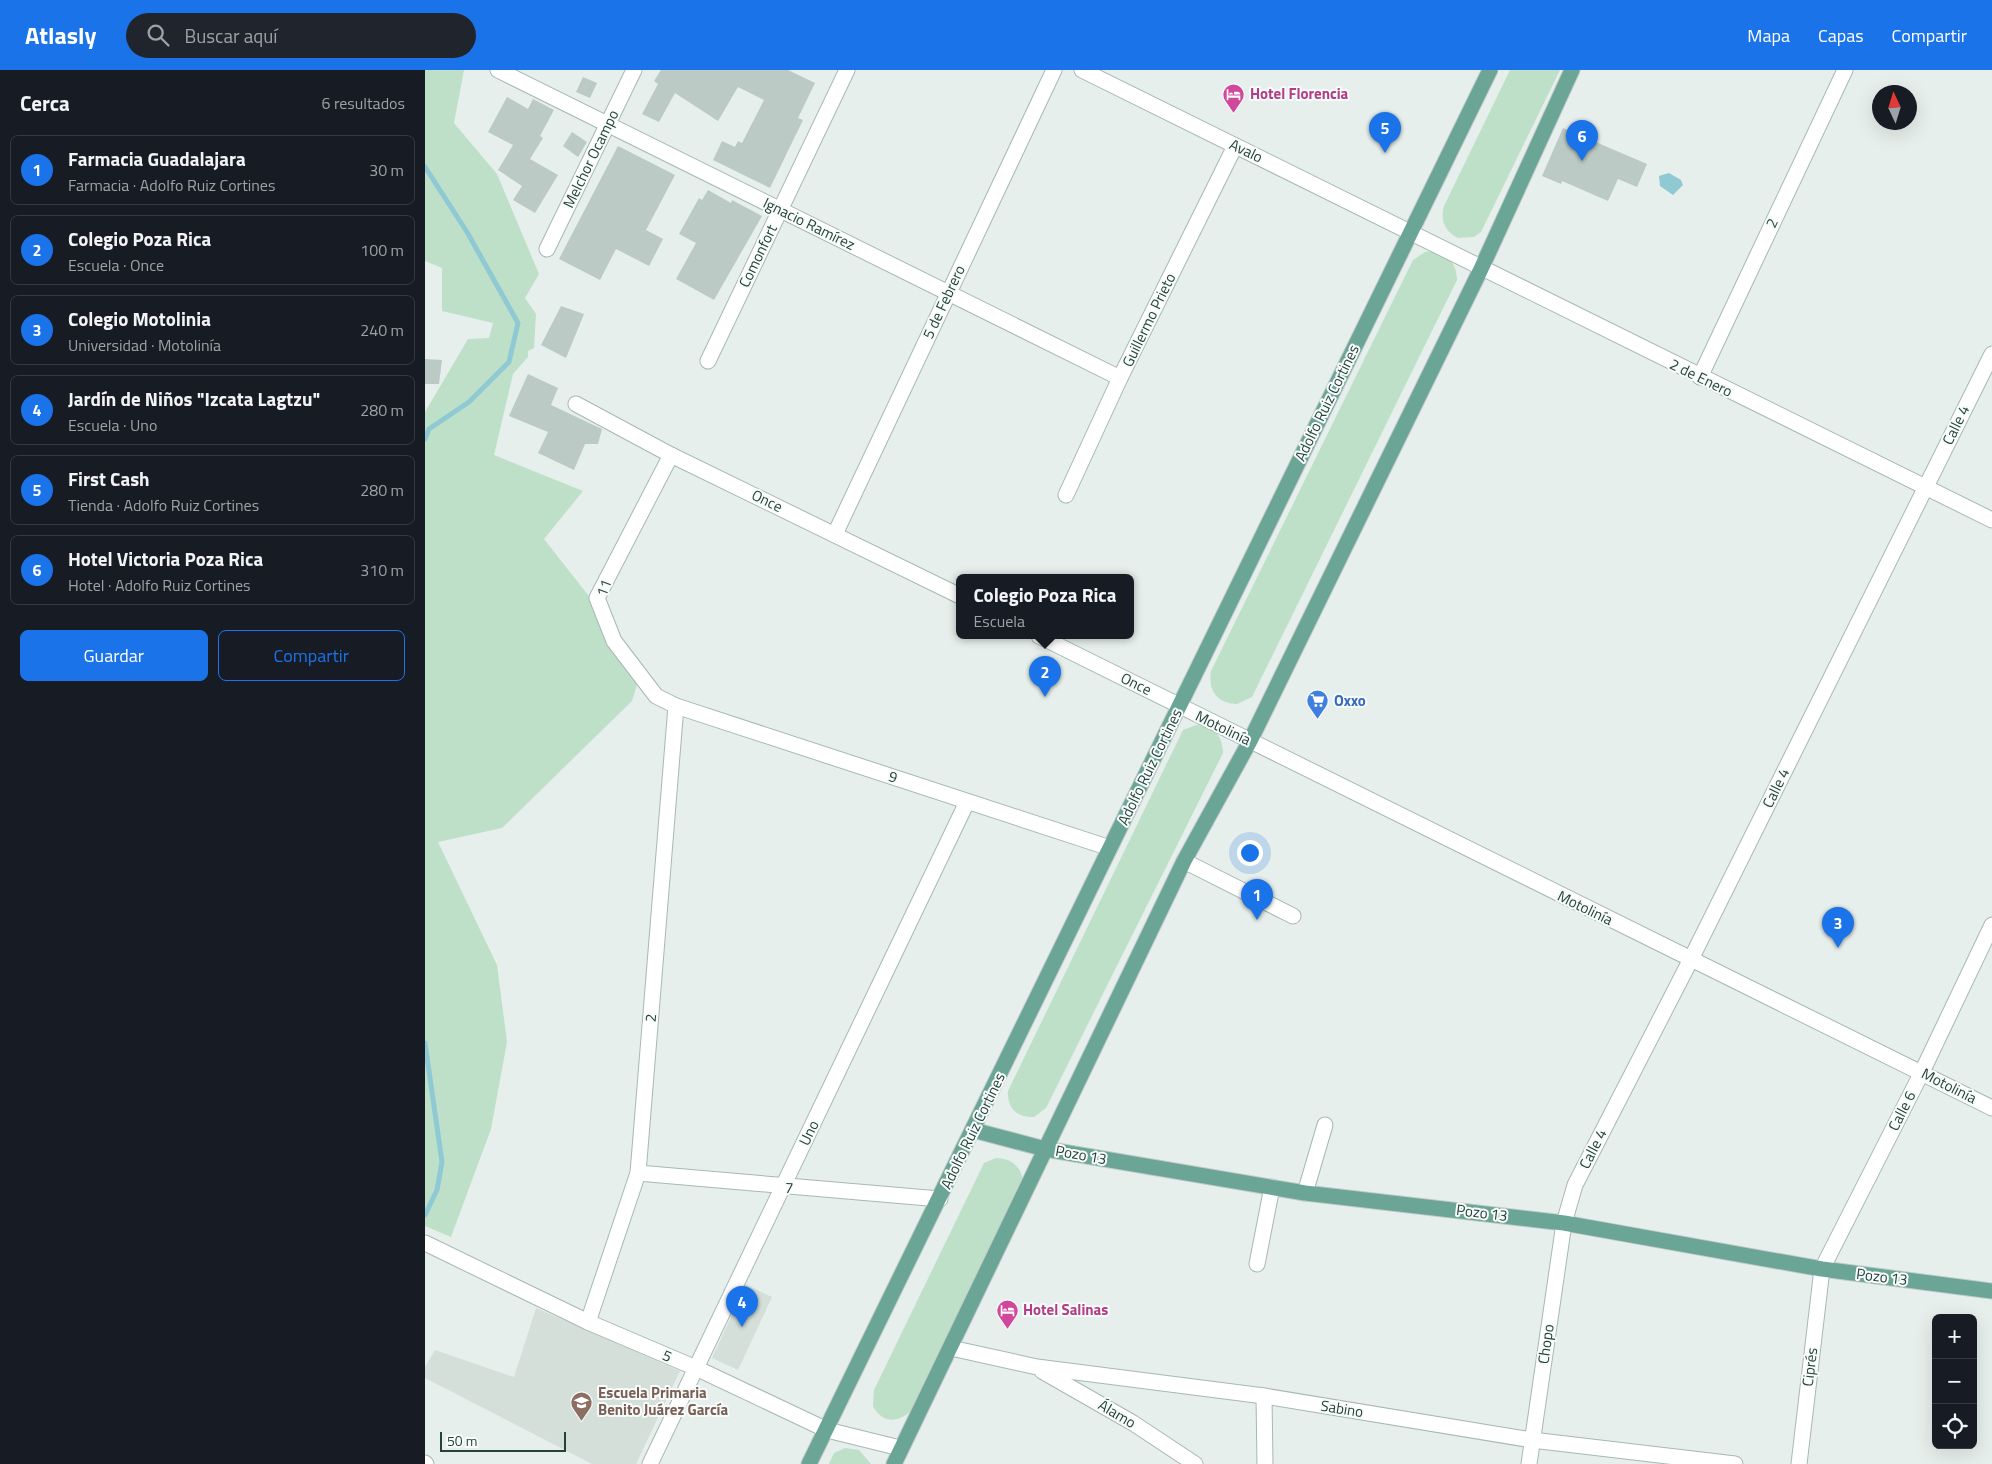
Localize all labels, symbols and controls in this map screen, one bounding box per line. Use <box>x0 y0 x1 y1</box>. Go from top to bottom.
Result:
search box <box>126 13 476 58</box>
text: Atlasly <box>25 17 96 53</box>
icon: search <box>144 21 172 49</box>
text: Buscar aquí <box>184 21 277 50</box>
text: Mapa <box>1747 22 1790 49</box>
text: Capas <box>1818 22 1864 49</box>
text: Compartir <box>1892 22 1967 49</box>
hotel icon: Hotel Florencia <box>1222 82 1246 113</box>
place label: Hotel Florencia <box>1250 82 1349 105</box>
north arrow <box>1872 85 1917 130</box>
text: Cerca <box>20 87 70 119</box>
text: 6 resultados <box>321 91 405 115</box>
street label: Melchor Ocampo <box>557 106 624 212</box>
pin: 5 <box>1369 112 1401 153</box>
pin: 6 <box>1566 120 1598 161</box>
street label: Avalo <box>1226 133 1267 169</box>
text: Farmacia Guadalajara <box>68 144 246 173</box>
text: 1 <box>33 158 41 182</box>
text: 30 m <box>369 158 404 182</box>
text: Farmacia · Adolfo Ruiz Cortines <box>68 173 275 197</box>
street label: Ignacio Ramírez <box>759 191 859 256</box>
street label: 2 <box>1759 214 1784 231</box>
street label: Comonfort <box>732 220 783 291</box>
text: Colegio Poza Rica <box>68 224 211 253</box>
text: 2 <box>33 238 41 262</box>
text: 100 m <box>360 238 404 262</box>
text: Escuela · Once <box>68 253 164 277</box>
street label: 5 de Febrero <box>916 261 971 343</box>
street label: Guillermo Prieto <box>1116 269 1181 371</box>
text: Colegio Motolinia <box>68 304 211 333</box>
text: 3 <box>33 318 41 342</box>
text: 240 m <box>360 318 404 342</box>
text: Universidad · Motolinía <box>68 333 221 357</box>
street label: Adolfo Ruiz Cortines <box>1288 341 1365 465</box>
street label: 2 de Enero <box>1666 352 1737 403</box>
text: Jardín de Niños "Izcata Lagtzu" <box>68 384 320 413</box>
text: 4 <box>33 398 41 422</box>
text: 280 m <box>360 398 404 422</box>
street label: Calle 4 <box>1936 401 1975 449</box>
text: Escuela · Uno <box>68 413 157 437</box>
text: First Cash <box>68 464 150 493</box>
text: 5 <box>33 478 41 502</box>
text: 280 m <box>360 478 404 502</box>
street label: Once <box>748 483 787 518</box>
text: Tienda · Adolfo Ruiz Cortines <box>68 493 259 517</box>
text: Hotel Victoria Poza Rica <box>68 544 263 573</box>
text: 6 <box>33 558 41 582</box>
text: 310 m <box>360 558 404 582</box>
text: Hotel · Adolfo Ruiz Cortines <box>68 573 251 597</box>
popup <box>956 574 1134 639</box>
street label: 11 <box>590 576 617 600</box>
text: Colegio Poza Rica <box>973 580 1117 609</box>
text: Escuela <box>973 609 1025 633</box>
button: Guardar <box>20 630 208 681</box>
button: Compartir <box>218 630 405 681</box>
pin: 2 <box>1029 656 1061 697</box>
street label: Once <box>1117 666 1156 701</box>
supermarket icon: Oxxo <box>1306 689 1330 720</box>
place label: Oxxo <box>1334 689 1366 712</box>
street label: Motolinía <box>1192 704 1255 751</box>
street label: Adolfo Ruiz Cortines <box>1111 705 1188 829</box>
street label: 9 <box>886 764 901 789</box>
street label: Calle 4 <box>1756 764 1795 812</box>
your location <box>1237 840 1263 866</box>
pin: 1 <box>1241 879 1273 920</box>
street label: Motolinía <box>1554 884 1617 931</box>
pin: 3 <box>1822 907 1854 948</box>
street label: 2 <box>639 1013 662 1023</box>
street label: Motolinía <box>1918 1062 1981 1109</box>
street label: Adolfo Ruiz Cortines <box>934 1069 1011 1193</box>
street label: Calle 6 <box>1882 1087 1921 1135</box>
street label: Uno <box>793 1116 825 1149</box>
street label: Calle 4 <box>1573 1125 1612 1173</box>
street label: Pozo 13 <box>1054 1139 1108 1170</box>
street label: 7 <box>784 1176 794 1199</box>
street label: Pozo 13 <box>1455 1198 1509 1227</box>
street label: Pozo 13 <box>1855 1262 1909 1291</box>
pin: 4 <box>726 1286 758 1327</box>
hotel icon: Hotel Salinas <box>995 1298 1019 1329</box>
place label: Hotel Salinas <box>1023 1298 1108 1321</box>
map controls <box>1932 1314 1977 1449</box>
button: + <box>1932 1314 1977 1359</box>
street label: Chopo <box>1531 1322 1560 1365</box>
street label: 5 <box>659 1343 676 1368</box>
street label: Ciprés <box>1796 1346 1823 1388</box>
button: − <box>1932 1359 1977 1404</box>
place label: Escuela Primaria Benito Juárez García <box>598 1381 728 1421</box>
school or university icon: Escuela Primaria Benito Juárez García <box>570 1390 594 1421</box>
street label: Álamo <box>1094 1393 1141 1434</box>
street label: Sabino <box>1319 1394 1365 1423</box>
button: locate <box>1932 1404 1977 1449</box>
scale bar <box>440 1429 566 1452</box>
text: 50 m <box>447 1430 477 1451</box>

